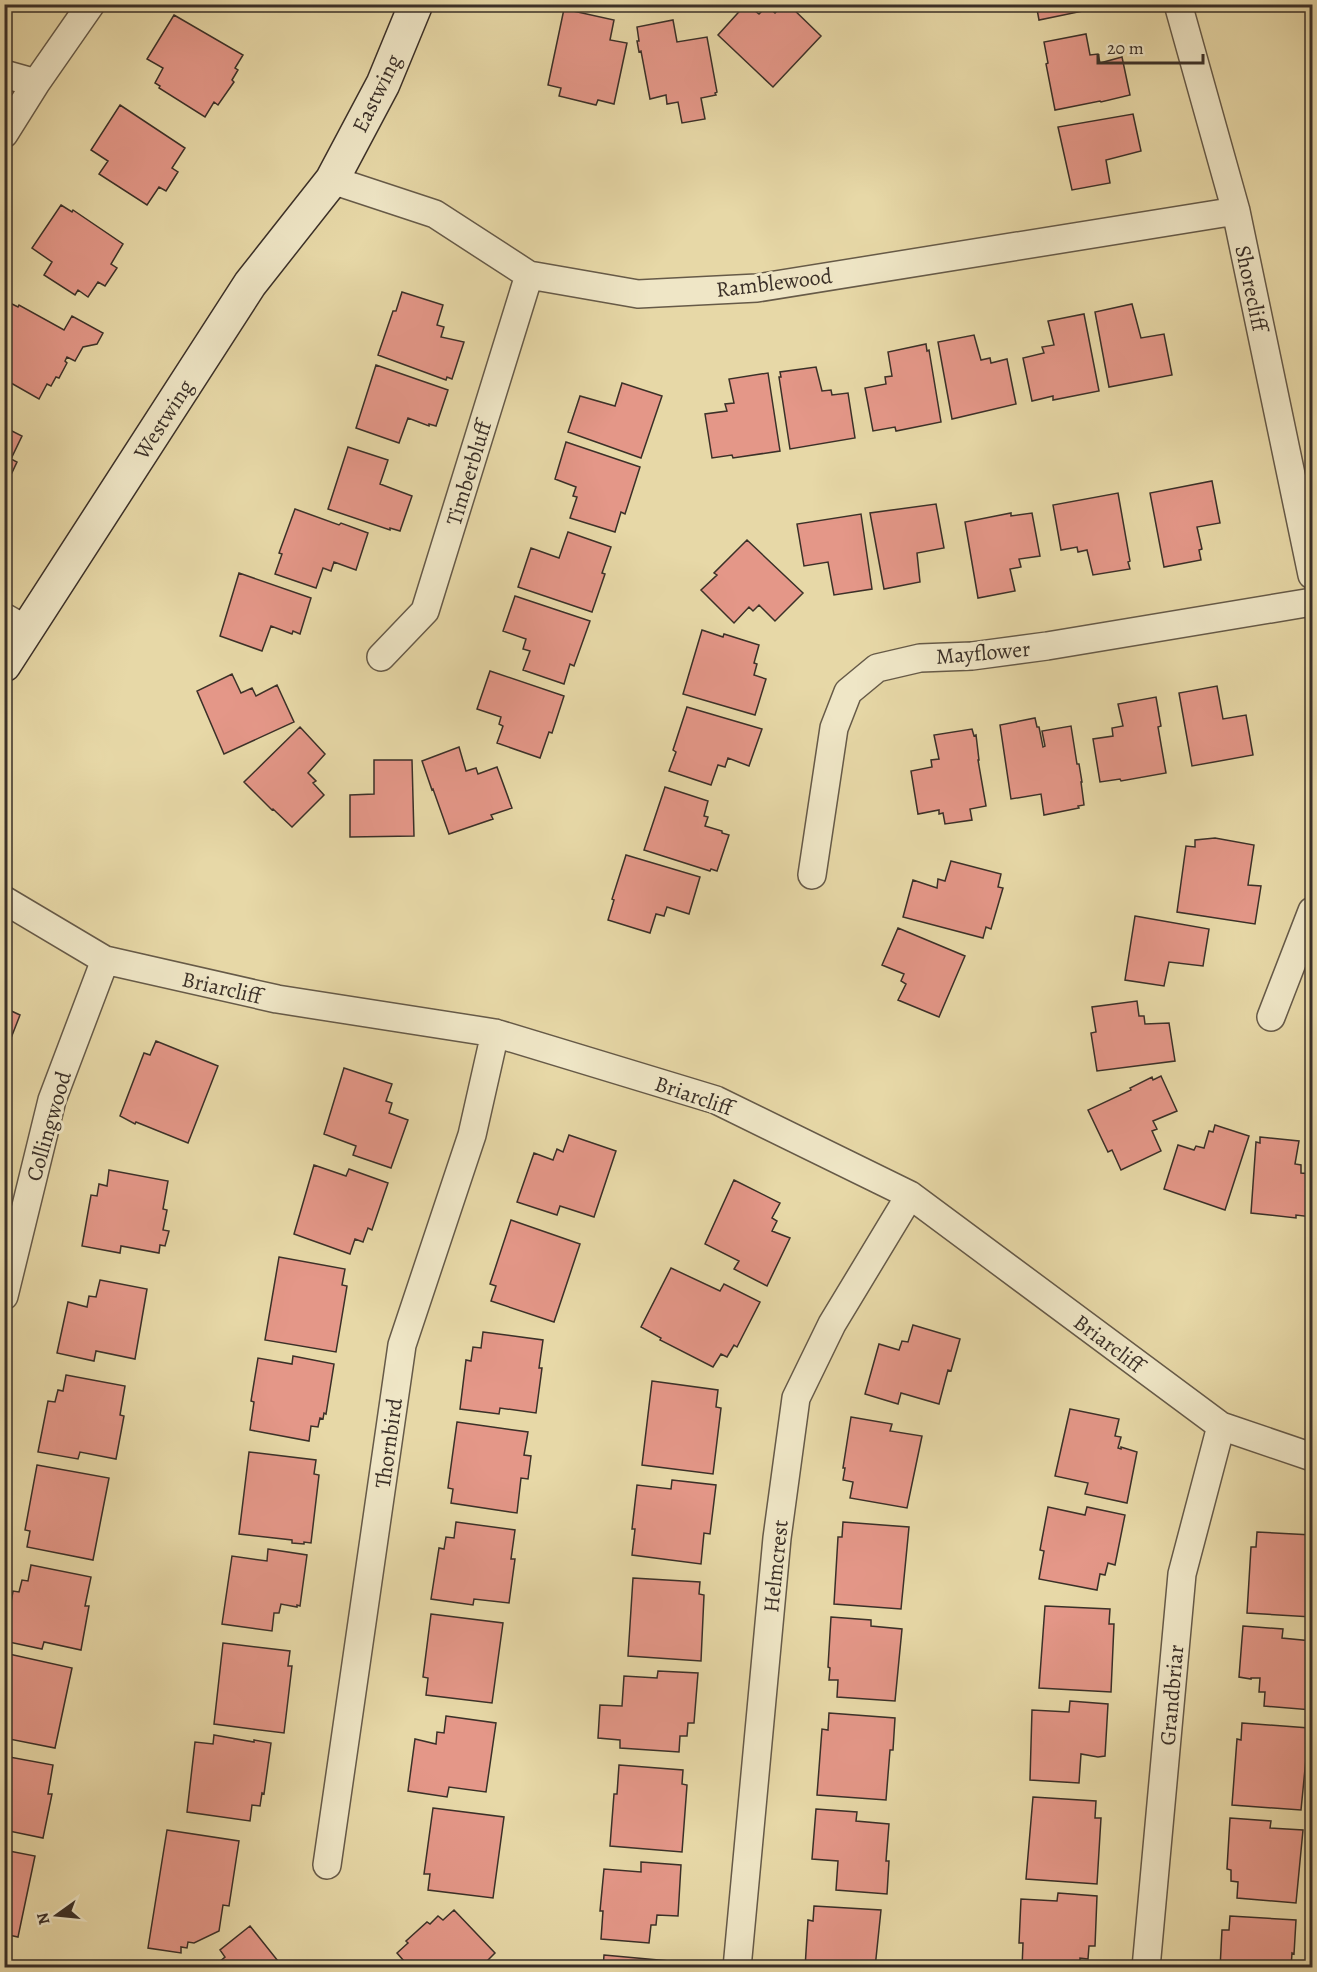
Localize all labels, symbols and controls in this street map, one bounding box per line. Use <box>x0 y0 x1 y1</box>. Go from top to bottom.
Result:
scale bar <box>1098 27 1203 65</box>
text: 20 m <box>1107 36 1144 60</box>
street label: Eastwing <box>345 49 409 138</box>
street label: Shorecliff <box>1227 243 1275 337</box>
street label: Ramblewood <box>714 261 834 305</box>
street label: Westwing <box>126 374 201 466</box>
street label: Timberbluff <box>439 415 500 529</box>
street label: Mayflower <box>935 634 1032 672</box>
street label: Briarcliff <box>179 964 267 1012</box>
street label: Collingwood <box>19 1068 79 1185</box>
street label: Briarcliff <box>651 1069 739 1124</box>
street label: Briarcliff <box>1067 1308 1152 1382</box>
street label: Thornbird <box>368 1396 410 1490</box>
street label: Helmcrest <box>756 1518 796 1614</box>
street label: Grandbriar <box>1153 1643 1191 1747</box>
north arrow <box>27 1885 87 1945</box>
text: N <box>31 1910 56 1927</box>

